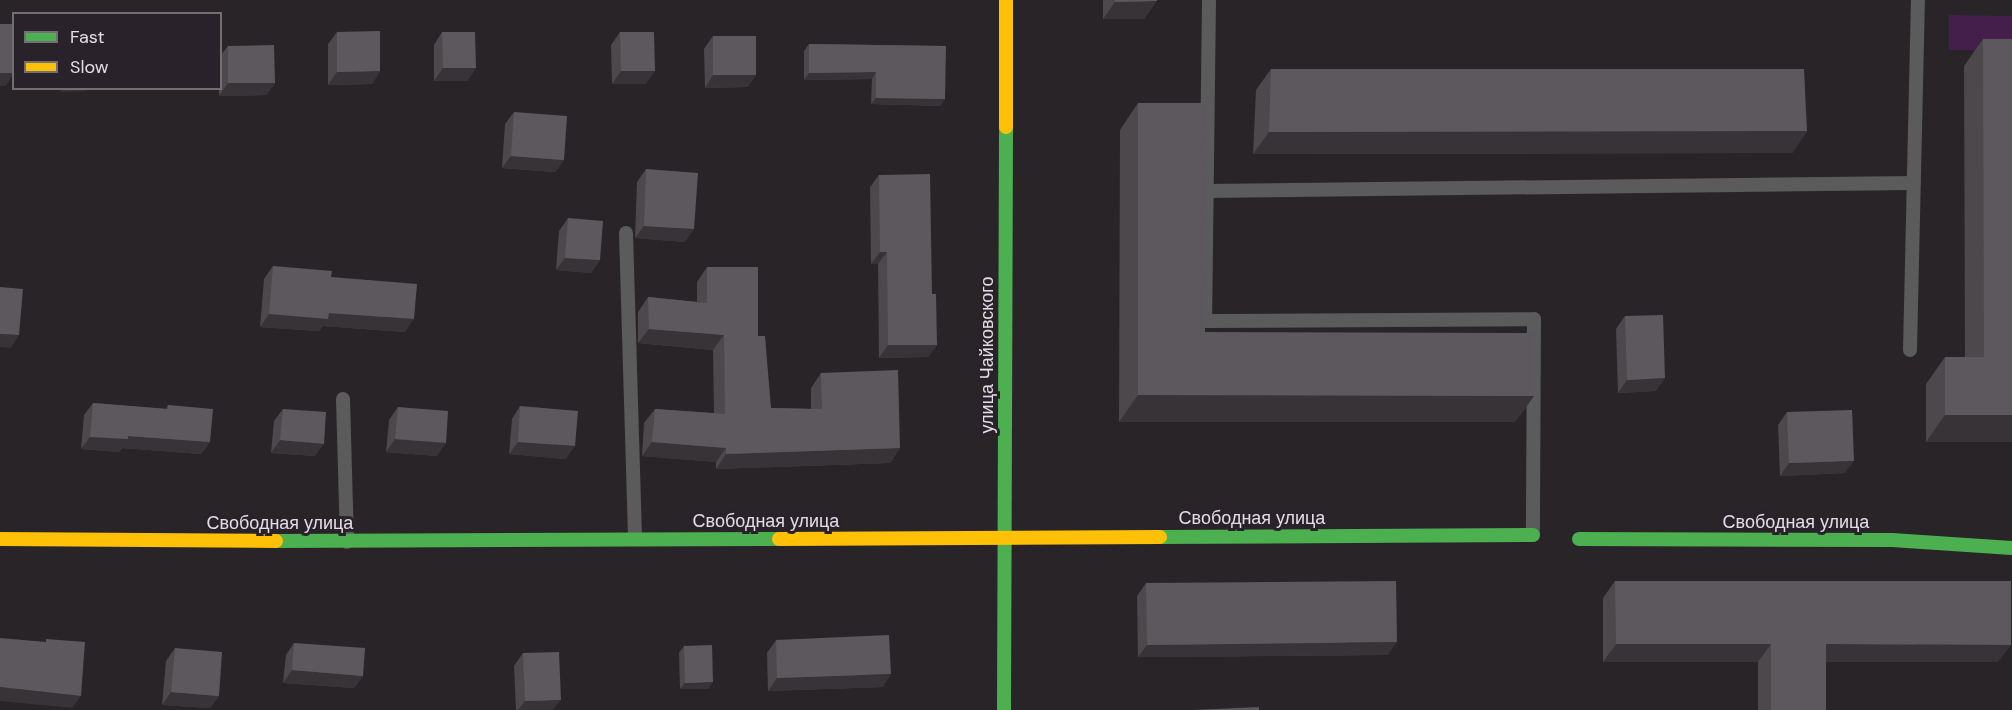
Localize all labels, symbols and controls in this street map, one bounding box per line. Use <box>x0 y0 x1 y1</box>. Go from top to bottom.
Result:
legend <box>12 12 222 90</box>
text: Fast <box>70 25 105 49</box>
text: Slow <box>70 55 109 79</box>
street label: улица Чайковского <box>976 276 998 434</box>
street label: Свободная улица <box>1179 507 1325 529</box>
street label: Свободная улица <box>693 510 839 532</box>
street label: Свободная улица <box>1723 511 1869 533</box>
street label: Свободная улица <box>207 512 353 534</box>

